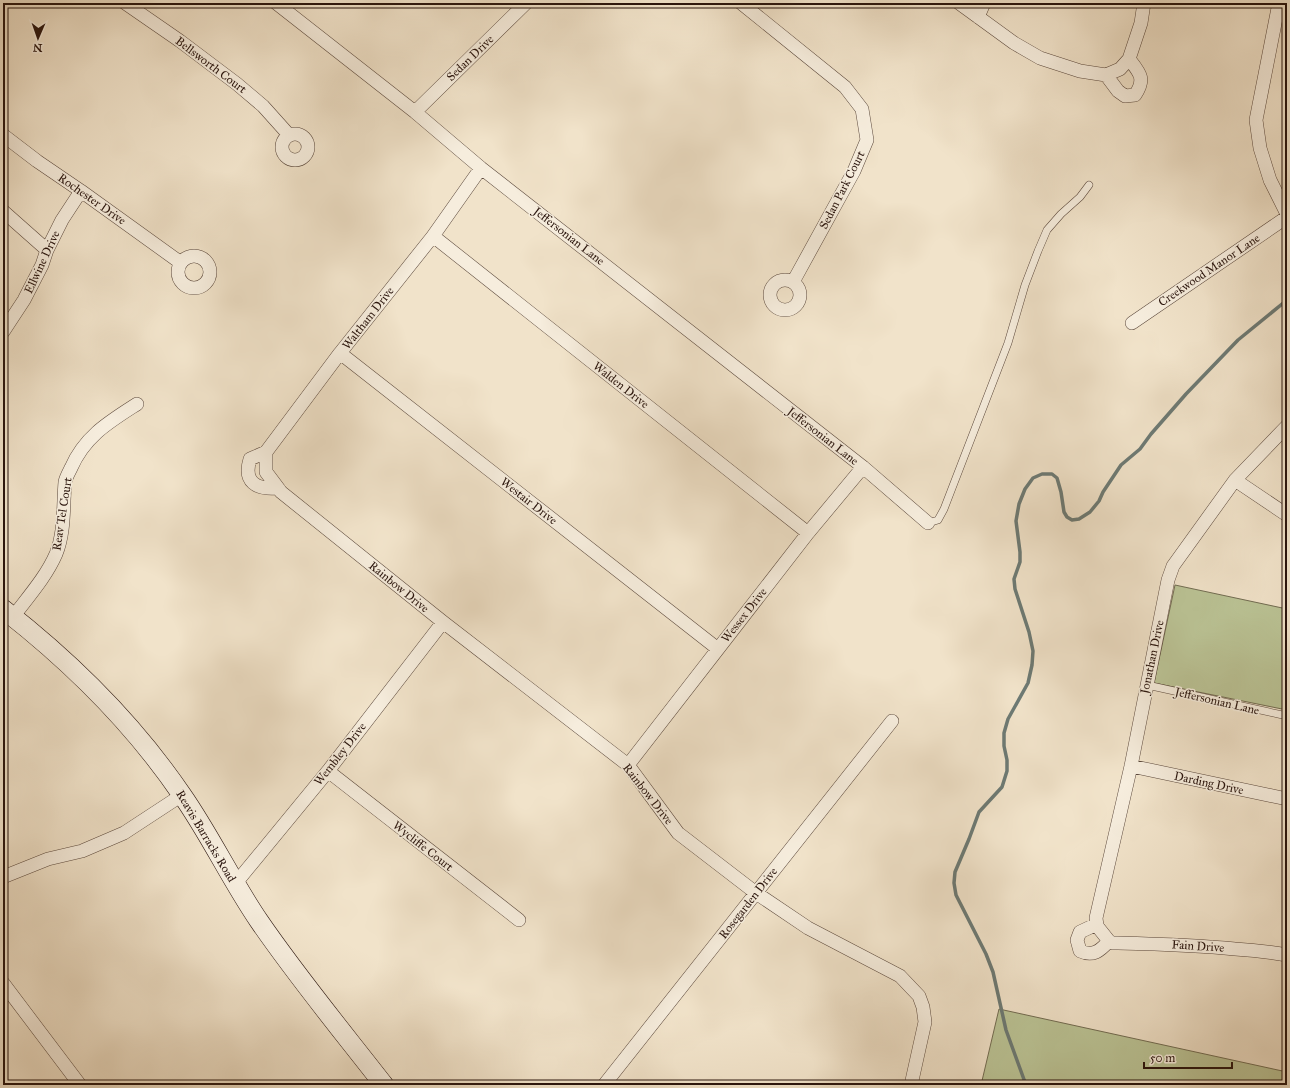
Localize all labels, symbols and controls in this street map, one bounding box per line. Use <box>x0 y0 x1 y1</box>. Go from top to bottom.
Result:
north arrow <box>18 18 58 58</box>
street label: Sedan Drive <box>444 32 496 84</box>
street label: Bellsworth Court <box>173 34 250 97</box>
text: N <box>32 41 43 54</box>
street label: Sedan Park Court <box>816 148 868 231</box>
street label: Rochester Drive <box>55 170 129 228</box>
street label: Jeffersonian Lane <box>529 203 607 269</box>
street label: Ellwine Drive <box>21 228 63 296</box>
street label: Creekwood Manor Lane <box>1156 231 1262 309</box>
street label: Waltham Drive <box>339 284 397 352</box>
street label: Walden Drive <box>590 359 652 411</box>
street label: Jeffersonian Lane <box>783 403 861 469</box>
street label: Reav Tel Court <box>49 475 75 552</box>
street label: Westair Drive <box>498 475 560 527</box>
street label: Rainbow Drive <box>366 558 432 616</box>
street label: Wessex Drive <box>718 585 770 645</box>
street label: Jonathan Drive <box>1137 619 1168 697</box>
street label: Jeffersonian Lane <box>1171 684 1261 718</box>
street label: Wembley Drive <box>311 720 369 788</box>
street label: Rainbow Drive <box>620 761 676 827</box>
street label: Darding Drive <box>1173 769 1245 798</box>
street label: Reavis Barracks Road <box>173 788 239 884</box>
street label: Wycliffe Court <box>390 818 457 874</box>
street label: Rosegarden Drive <box>716 864 781 942</box>
street label: Fain Drive <box>1171 937 1225 955</box>
scale bar <box>1144 1044 1232 1070</box>
text: 50 m <box>1150 1051 1175 1065</box>

